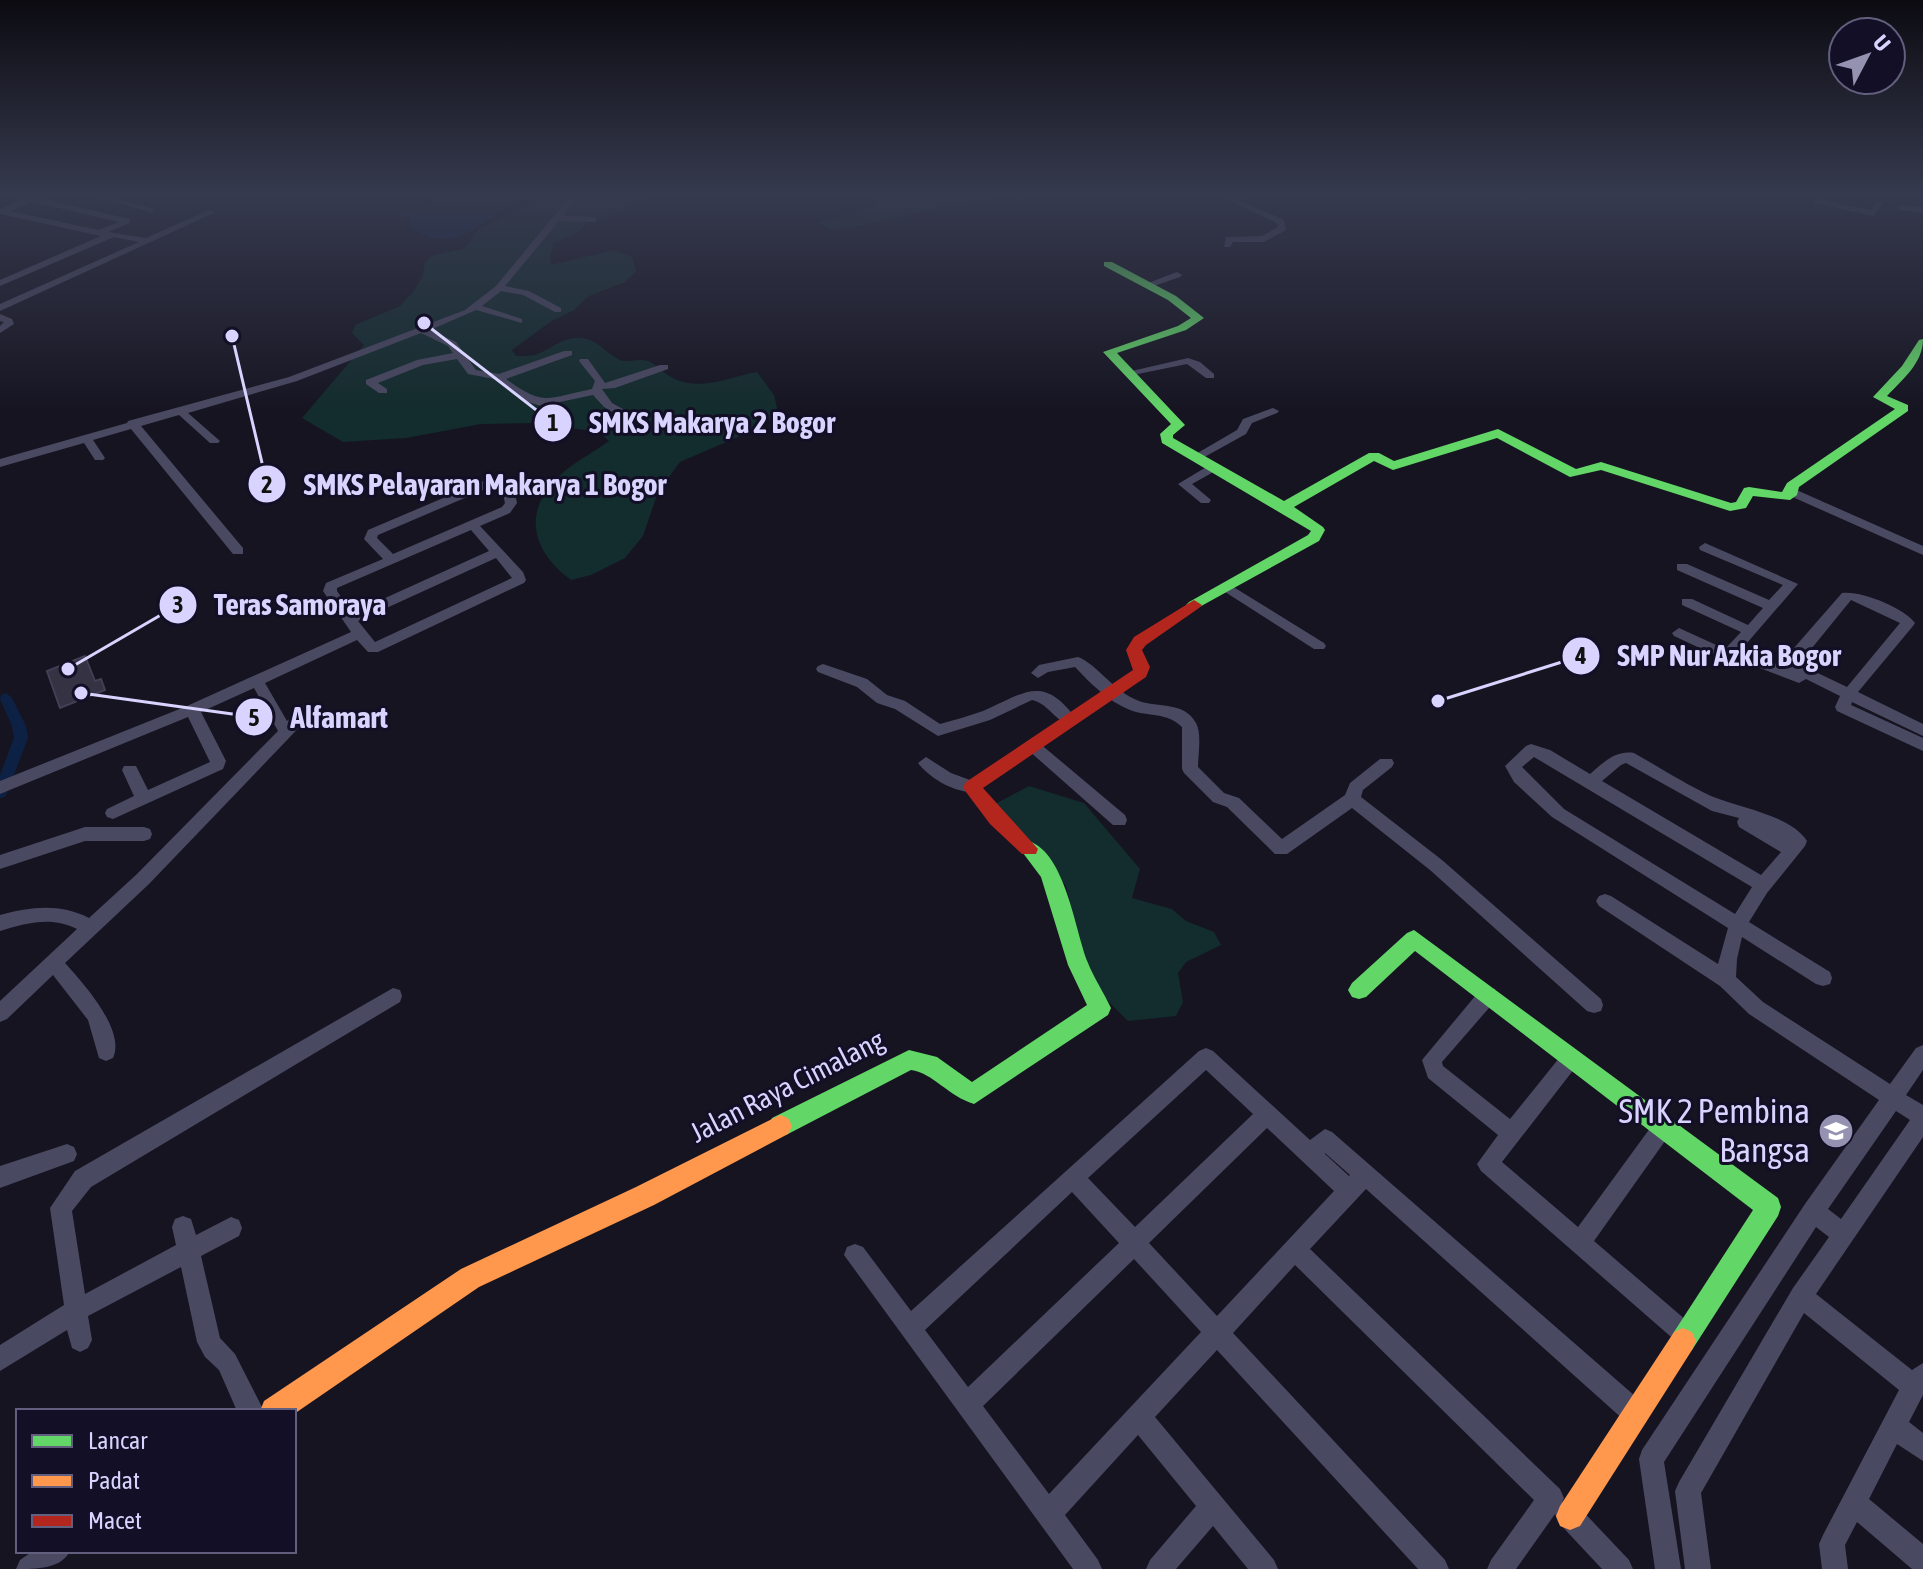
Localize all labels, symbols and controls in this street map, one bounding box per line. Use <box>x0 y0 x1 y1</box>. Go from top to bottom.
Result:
north arrow <box>1827 16 1907 96</box>
text: U <box>1868 29 1896 56</box>
callout: SMKS Makarya 2 Bogor <box>533 396 851 450</box>
text: SMKS Makarya 2 Bogor <box>589 405 836 439</box>
text: 1 <box>547 409 559 436</box>
callout: SMKS Pelayaran Makarya 1 Bogor <box>247 457 682 511</box>
text: SMKS Pelayaran Makarya 1 Bogor <box>304 467 668 501</box>
text: 2 <box>261 471 273 498</box>
callout: Teras Samoraya <box>158 578 402 632</box>
text: Teras Samoraya <box>214 587 386 621</box>
text: 3 <box>172 591 184 618</box>
callout: SMP Nur Azkia Bogor <box>1561 629 1857 683</box>
text: SMP Nur Azkia Bogor <box>1617 638 1842 672</box>
text: 4 <box>1574 642 1587 669</box>
callout: Alfamart <box>234 690 404 744</box>
text: Alfamart <box>289 700 388 734</box>
text: 5 <box>248 704 260 731</box>
street label: Jalan Raya Cimalang <box>685 1023 889 1149</box>
place label: SMK 2 Pembina Bangsa <box>1619 1091 1810 1169</box>
school or university icon: SMK 2 Pembina Bangsa <box>1817 1112 1855 1150</box>
legend <box>16 1409 296 1553</box>
text: Lancar <box>88 1427 148 1454</box>
text: Padat <box>88 1467 140 1494</box>
text: Macet <box>88 1507 142 1534</box>

